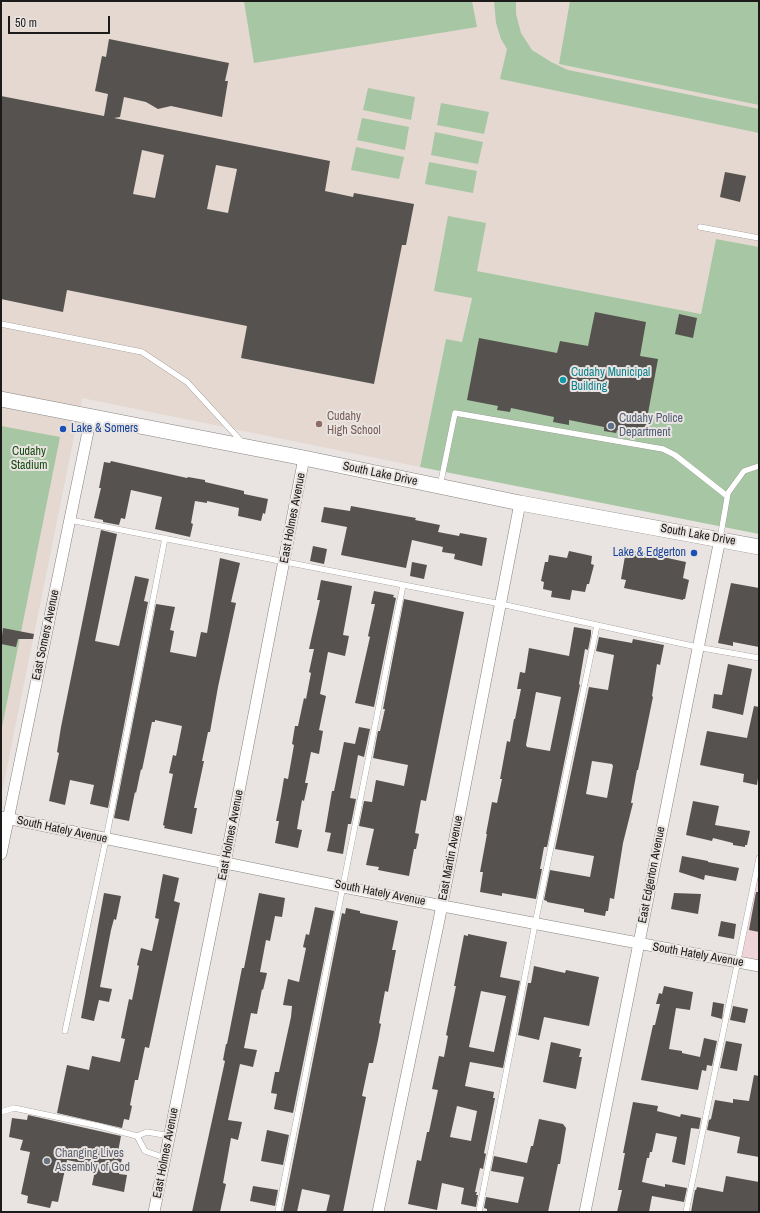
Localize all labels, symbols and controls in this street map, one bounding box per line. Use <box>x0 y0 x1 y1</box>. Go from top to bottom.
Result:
scale bar <box>10 8 112 34</box>
text: 50 m <box>15 15 37 31</box>
place label: Cudahy Municipal Building <box>571 366 650 394</box>
marker: Cudahy Municipal Building <box>558 375 568 385</box>
place label: Cudahy High School <box>327 410 381 438</box>
place label: Cudahy Police Department <box>619 412 683 440</box>
marker: Cudahy High School <box>314 419 324 429</box>
marker: Cudahy Police Department <box>606 421 616 431</box>
place label: Lake & Somers <box>71 422 138 436</box>
marker: Lake & Somers <box>58 424 68 434</box>
park label: Cudahy Stadium <box>11 445 47 473</box>
street label: South Lake Drive <box>341 459 419 489</box>
street label: East Holmes Avenue <box>277 472 309 564</box>
street label: South Lake Drive <box>659 521 737 549</box>
place label: Lake & Edgerton <box>613 546 686 560</box>
marker: Lake & Edgerton <box>689 548 699 558</box>
street label: East Somers Avenue <box>29 588 63 682</box>
street label: East Holmes Avenue <box>215 789 247 881</box>
street label: South Hately Avenue <box>15 813 109 847</box>
street label: East Martin Avenue <box>436 814 466 902</box>
street label: East Edgerton Avenue <box>636 825 668 925</box>
street label: South Hately Avenue <box>333 877 427 909</box>
street label: South Hately Avenue <box>651 940 745 970</box>
street label: East Holmes Avenue <box>150 1107 182 1199</box>
place label: Changing Lives Assembly of God <box>55 1147 130 1175</box>
marker: Changing Lives Assembly of God <box>42 1156 52 1166</box>

